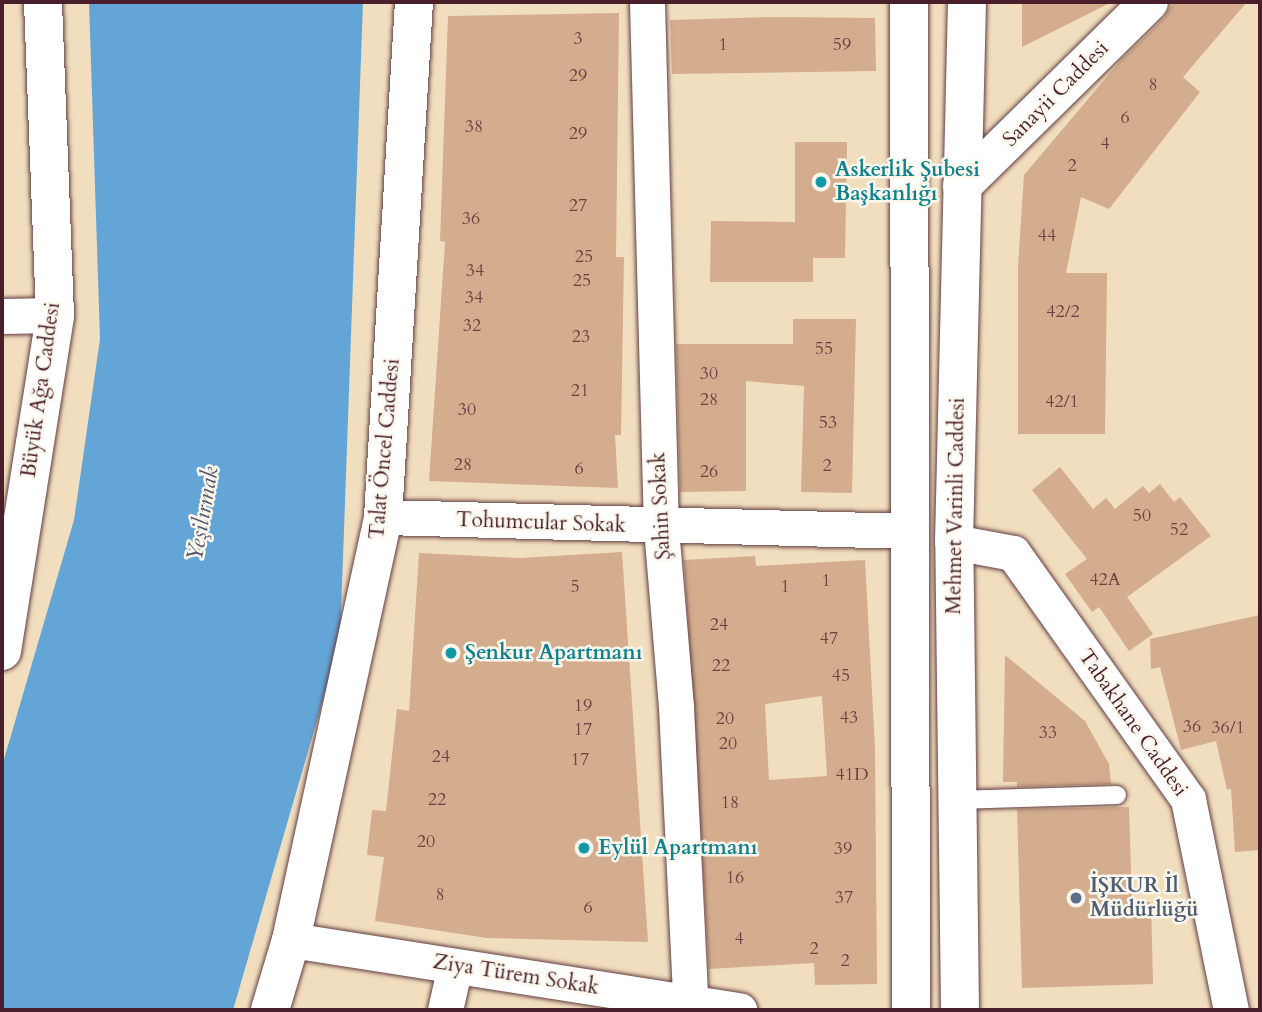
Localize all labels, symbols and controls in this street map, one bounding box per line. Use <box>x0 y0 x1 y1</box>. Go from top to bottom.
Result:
house number: 3 <box>573 28 583 50</box>
house number: 1 <box>718 34 728 56</box>
house number: 59 <box>833 34 851 56</box>
street label: Sanayii Caddesi <box>998 36 1114 152</box>
house number: 29 <box>569 65 587 87</box>
house number: 8 <box>1148 74 1158 96</box>
house number: 6 <box>1120 107 1130 129</box>
house number: 38 <box>465 116 483 138</box>
house number: 29 <box>569 123 587 145</box>
house number: 4 <box>1100 133 1110 155</box>
house number: 2 <box>1067 155 1077 177</box>
place label: Askerlik Şubesi Başkanlığı <box>835 157 980 207</box>
marker: Askerlik Şubesi Başkanlığı <box>813 174 829 190</box>
house number: 27 <box>569 195 587 217</box>
house number: 36 <box>462 208 480 230</box>
house number: 44 <box>1038 225 1056 247</box>
house number: 25 <box>575 246 593 268</box>
house number: 34 <box>466 260 484 282</box>
house number: 25 <box>573 270 591 292</box>
house number: 34 <box>465 287 483 309</box>
street label: Büyük Ağa Caddesi <box>16 301 66 479</box>
house number: 42/2 <box>1046 301 1080 323</box>
house number: 32 <box>463 315 481 337</box>
house number: 23 <box>572 326 590 348</box>
house number: 55 <box>815 338 833 360</box>
street label: Talat Öncel Caddesi <box>365 358 405 540</box>
house number: 30 <box>700 363 718 385</box>
house number: 21 <box>571 380 589 402</box>
house number: 28 <box>700 389 718 411</box>
house number: 42/1 <box>1045 391 1079 413</box>
street label: Mehmet Varinli Caddesi <box>942 397 970 615</box>
house number: 30 <box>458 399 476 421</box>
house number: 53 <box>819 412 837 434</box>
street label: Şahin Sokak <box>646 451 676 561</box>
house number: 28 <box>454 454 472 476</box>
house number: 2 <box>822 455 832 477</box>
house number: 6 <box>574 458 584 480</box>
house number: 26 <box>700 461 718 483</box>
water label: Yeşilırmak <box>181 464 225 564</box>
house number: 50 <box>1133 505 1151 527</box>
street label: Tohumcular Sokak <box>456 507 626 539</box>
house number: 52 <box>1170 519 1188 541</box>
house number: 42A <box>1089 569 1121 591</box>
house number: 1 <box>821 570 831 592</box>
house number: 5 <box>570 576 580 598</box>
house number: 1 <box>780 576 790 598</box>
house number: 24 <box>710 614 728 636</box>
house number: 47 <box>820 628 838 650</box>
place label: Şenkur Apartmanı <box>465 640 642 666</box>
marker: Şenkur Apartmanı <box>443 645 459 661</box>
street label: Tabakhane Caddesi <box>1073 645 1193 801</box>
house number: 22 <box>712 655 730 677</box>
house number: 45 <box>832 665 850 687</box>
house number: 19 <box>574 695 592 717</box>
house number: 43 <box>840 707 858 729</box>
house number: 20 <box>716 708 734 730</box>
house number: 36 <box>1183 716 1201 738</box>
house number: 36/1 <box>1211 717 1245 739</box>
house number: 17 <box>574 719 592 741</box>
house number: 33 <box>1039 722 1057 744</box>
house number: 20 <box>719 733 737 755</box>
house number: 24 <box>432 746 450 768</box>
house number: 17 <box>571 749 589 771</box>
house number: 41D <box>835 764 869 786</box>
house number: 22 <box>428 789 446 811</box>
house number: 18 <box>721 792 739 814</box>
house number: 20 <box>417 831 435 853</box>
place label: Eylül Apartmanı <box>598 835 758 861</box>
house number: 39 <box>834 838 852 860</box>
marker: Eylül Apartmanı <box>576 840 592 856</box>
house number: 16 <box>726 867 744 889</box>
place label: İŞKUR İl Müdürlüğü <box>1090 873 1199 923</box>
house number: 8 <box>435 884 445 906</box>
house number: 37 <box>835 887 853 909</box>
marker: İŞKUR İl Müdürlüğü <box>1068 890 1084 906</box>
house number: 6 <box>583 897 593 919</box>
house number: 4 <box>734 928 744 950</box>
house number: 2 <box>809 938 819 960</box>
street label: Ziya Türem Sokak <box>431 949 601 1001</box>
house number: 2 <box>840 950 850 972</box>

